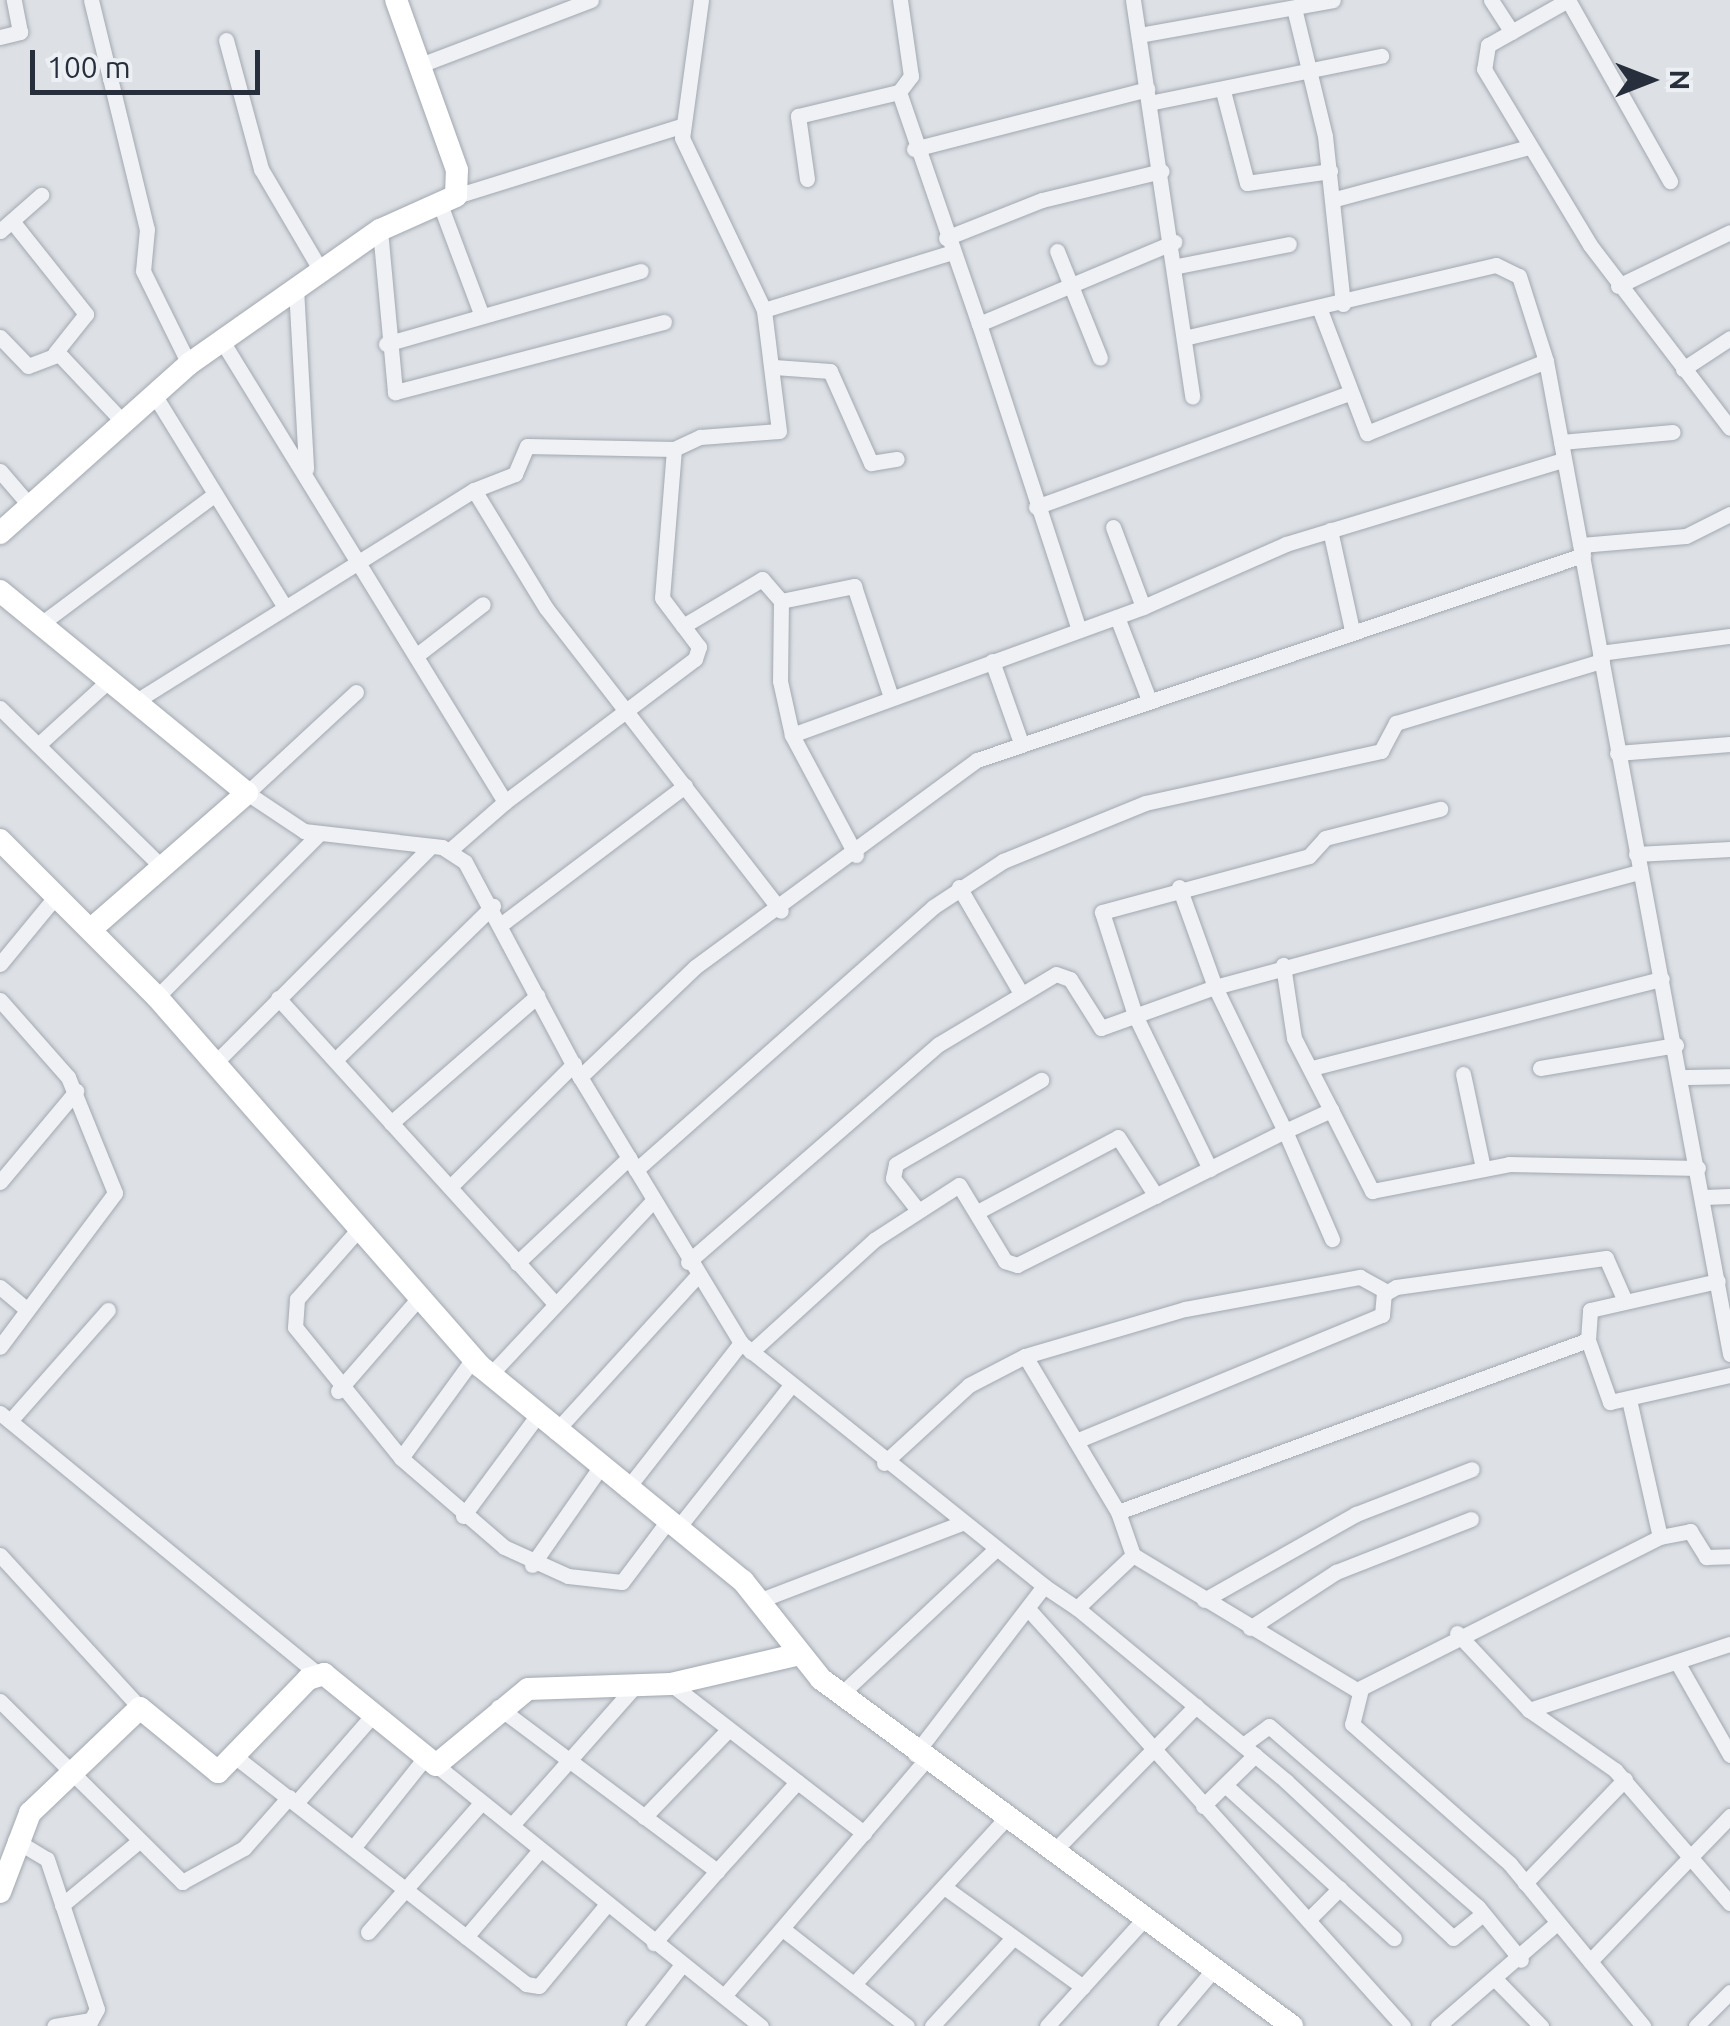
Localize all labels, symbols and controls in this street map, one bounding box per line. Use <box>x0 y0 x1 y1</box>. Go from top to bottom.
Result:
scale bar <box>35 30 265 92</box>
north arrow <box>1600 30 1700 130</box>
text: 100 m <box>47 50 131 84</box>
text: N <box>1665 70 1696 90</box>

